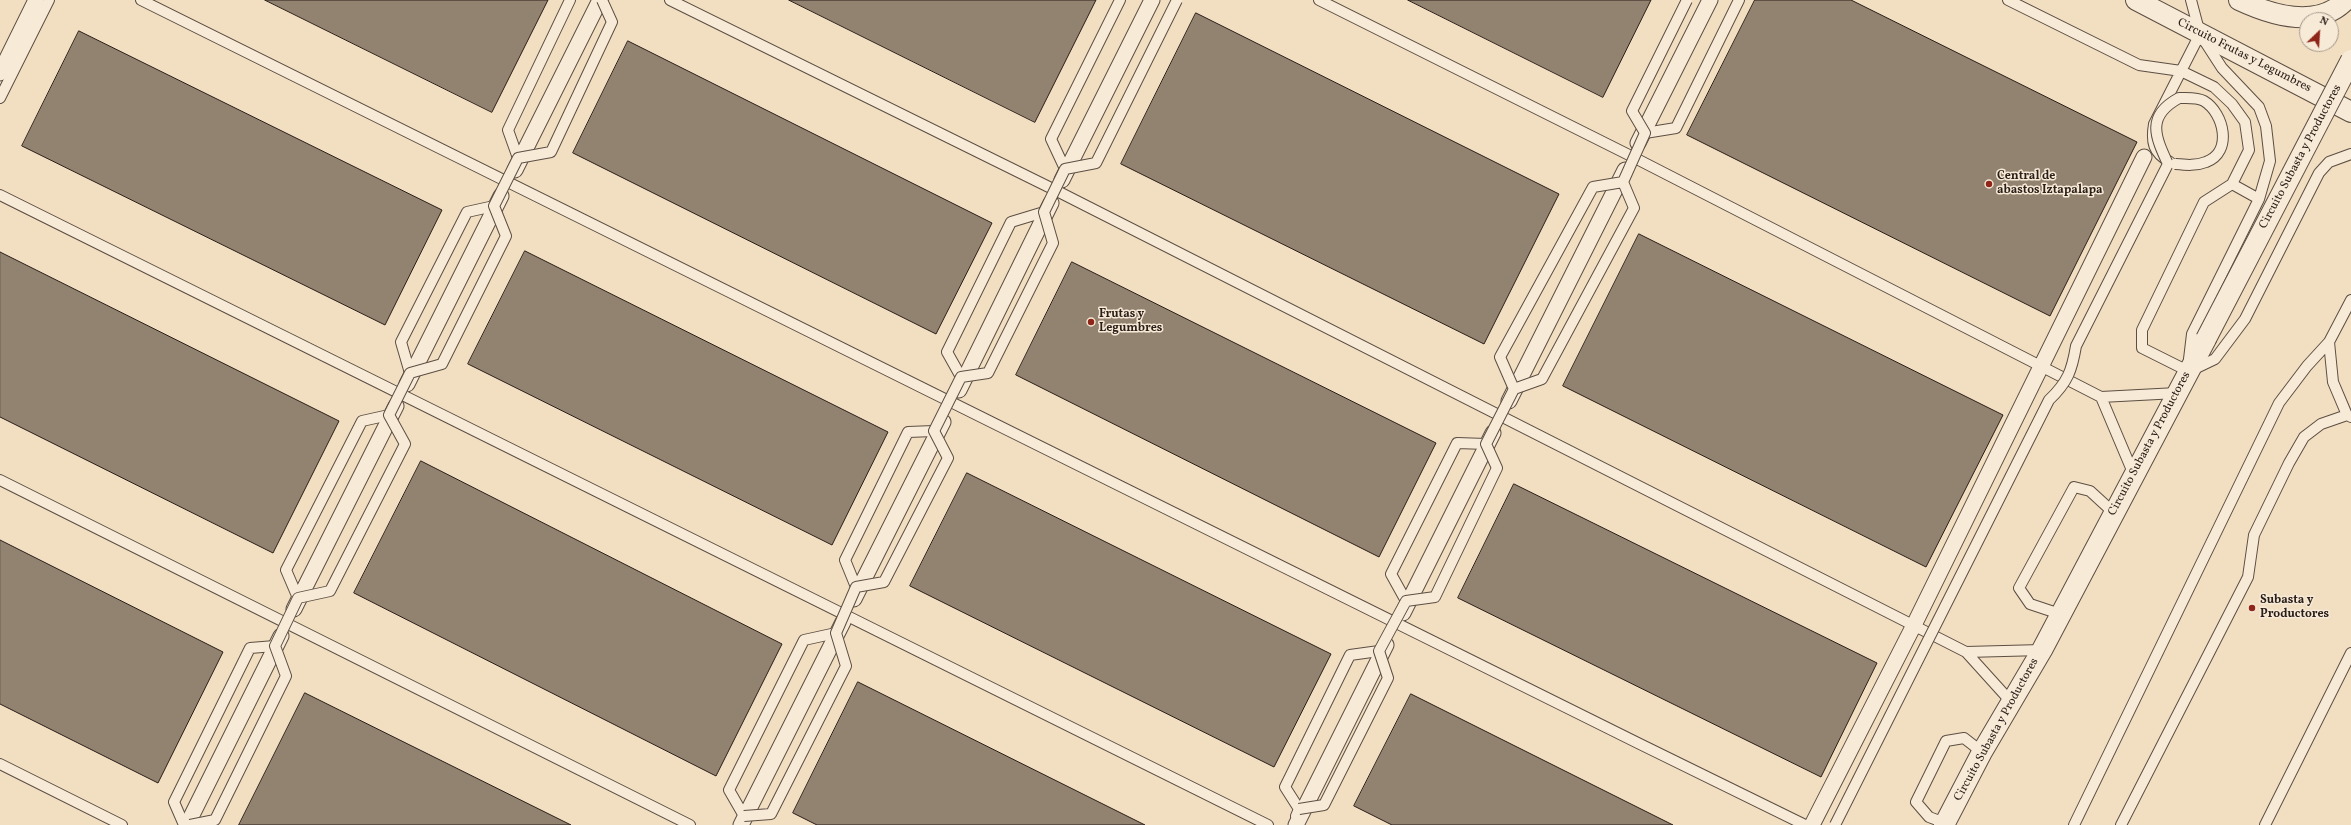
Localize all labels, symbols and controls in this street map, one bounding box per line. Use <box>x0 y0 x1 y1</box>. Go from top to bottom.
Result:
north arrow <box>2299 12 2339 52</box>
text: N <box>2317 13 2331 30</box>
street label: Circuito Frutas y Legumbres <box>2175 16 2313 96</box>
street label: Circuito Subasta y Productores <box>2257 82 2345 232</box>
place label: Central de abastos Iztapalapa <box>1997 170 2103 198</box>
marker: Central de abastos Iztapalapa <box>1984 179 1994 189</box>
place label: Frutas y Legumbres <box>1099 308 1162 336</box>
marker: Frutas y Legumbres <box>1086 317 1096 327</box>
street label: Circuito Subasta y Productores <box>2106 369 2194 519</box>
place label: Subasta y Productores <box>2260 594 2329 622</box>
marker: Subasta y Productores <box>2247 603 2257 613</box>
street label: Circuito Subasta y Productores <box>1952 656 2042 804</box>

